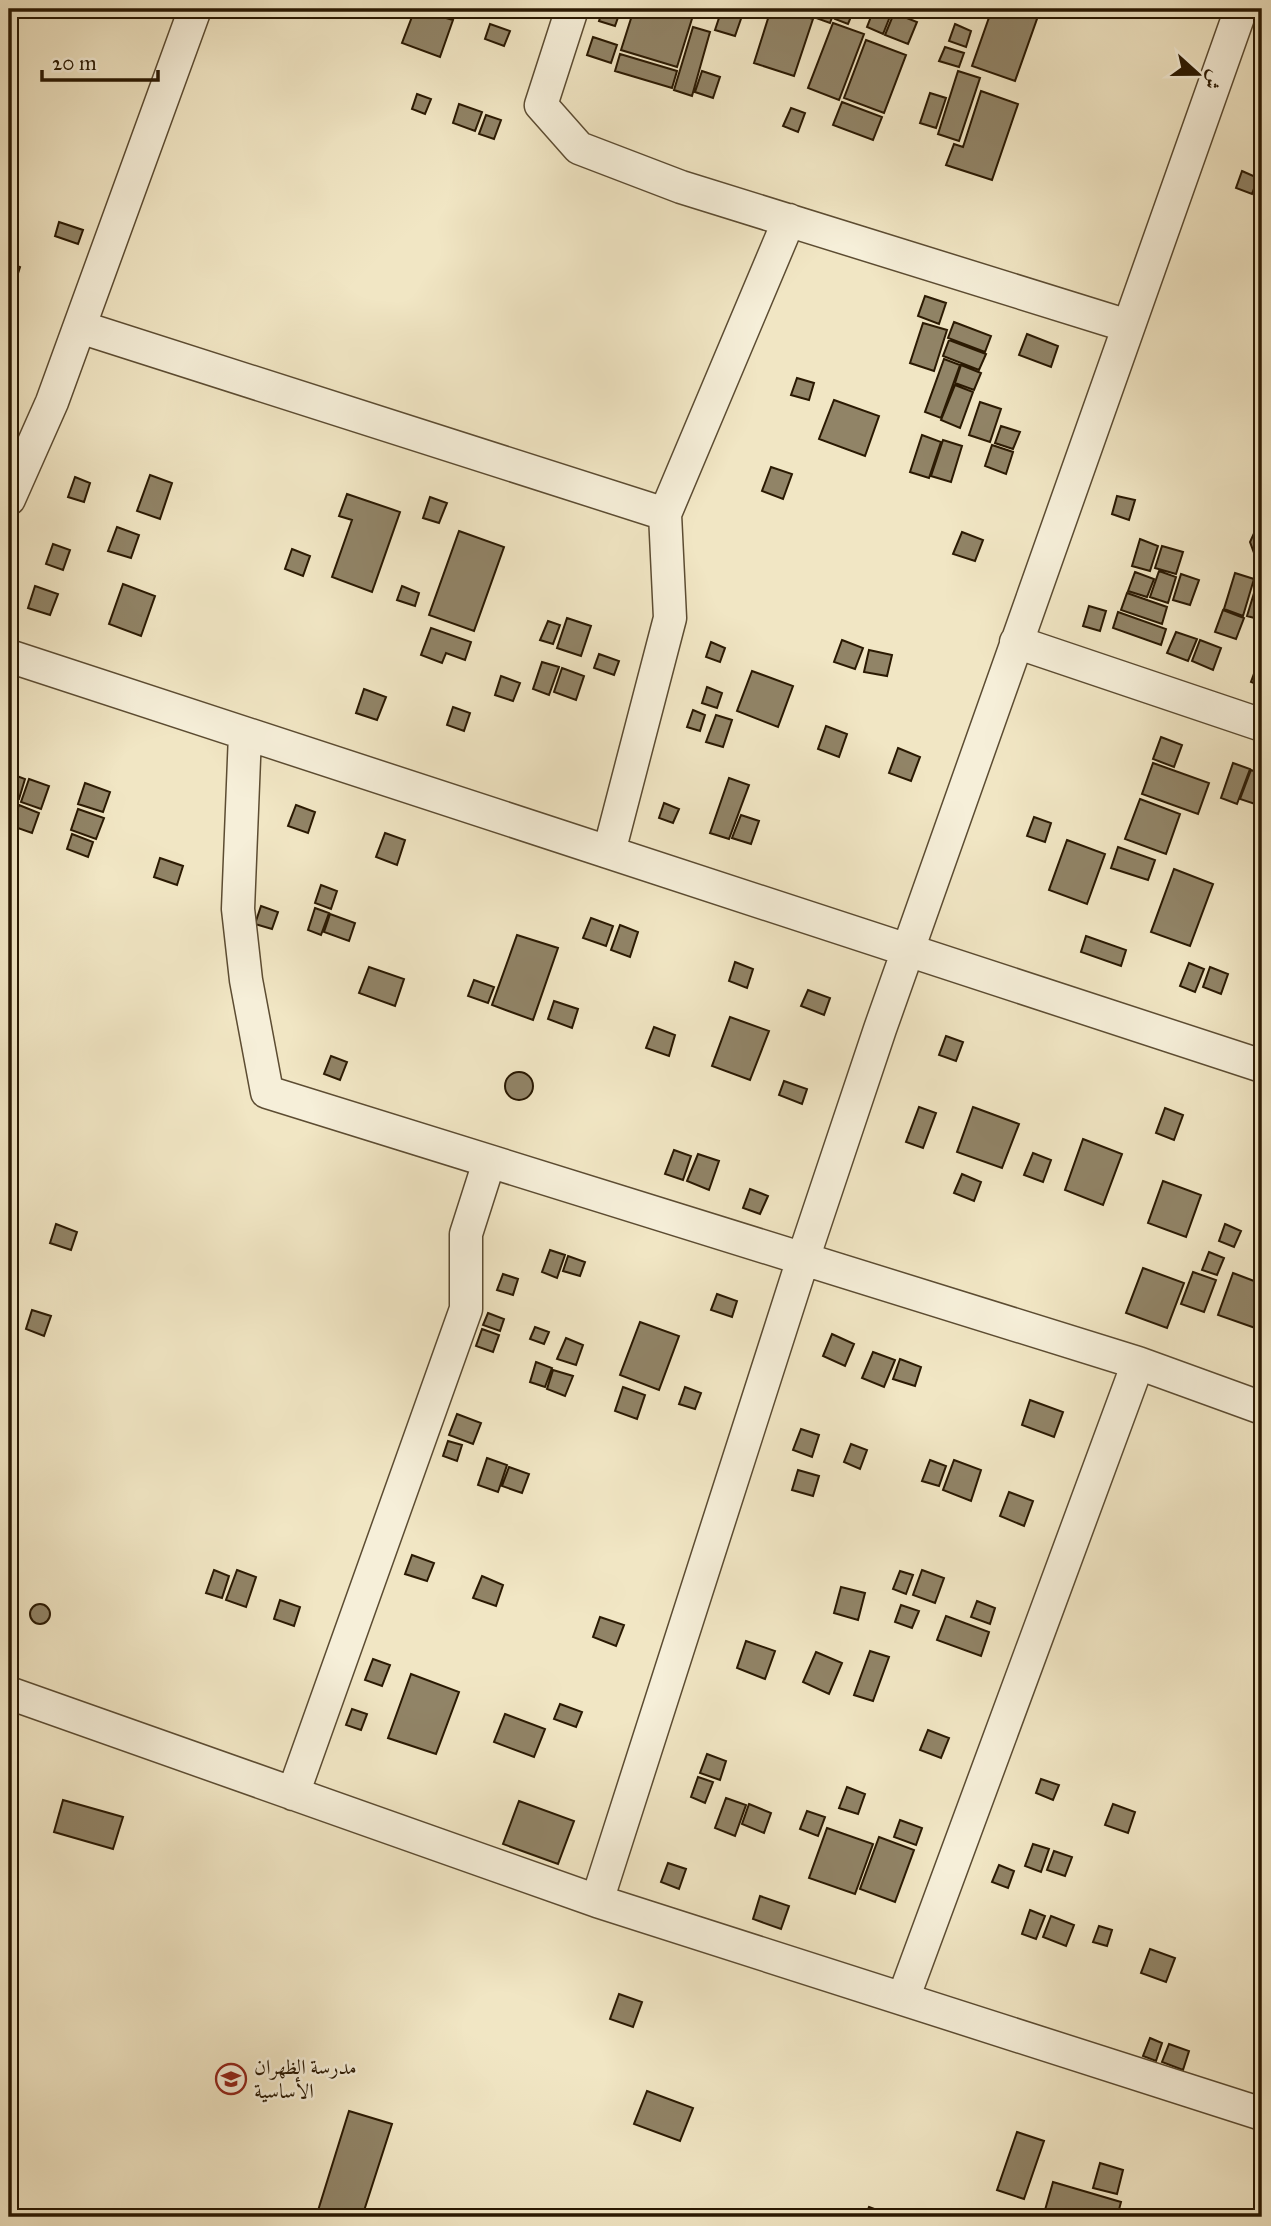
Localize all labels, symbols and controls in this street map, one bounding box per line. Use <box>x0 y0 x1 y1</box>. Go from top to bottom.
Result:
scale bar <box>42 38 158 82</box>
north arrow <box>1162 38 1232 108</box>
text: 20 m <box>52 50 97 76</box>
text: ش <box>1199 67 1228 93</box>
place label: مدرسة الظهران الأساسية <box>254 2054 357 2104</box>
school or university icon: مدرسة الظهران الأساسية <box>214 2062 248 2096</box>

